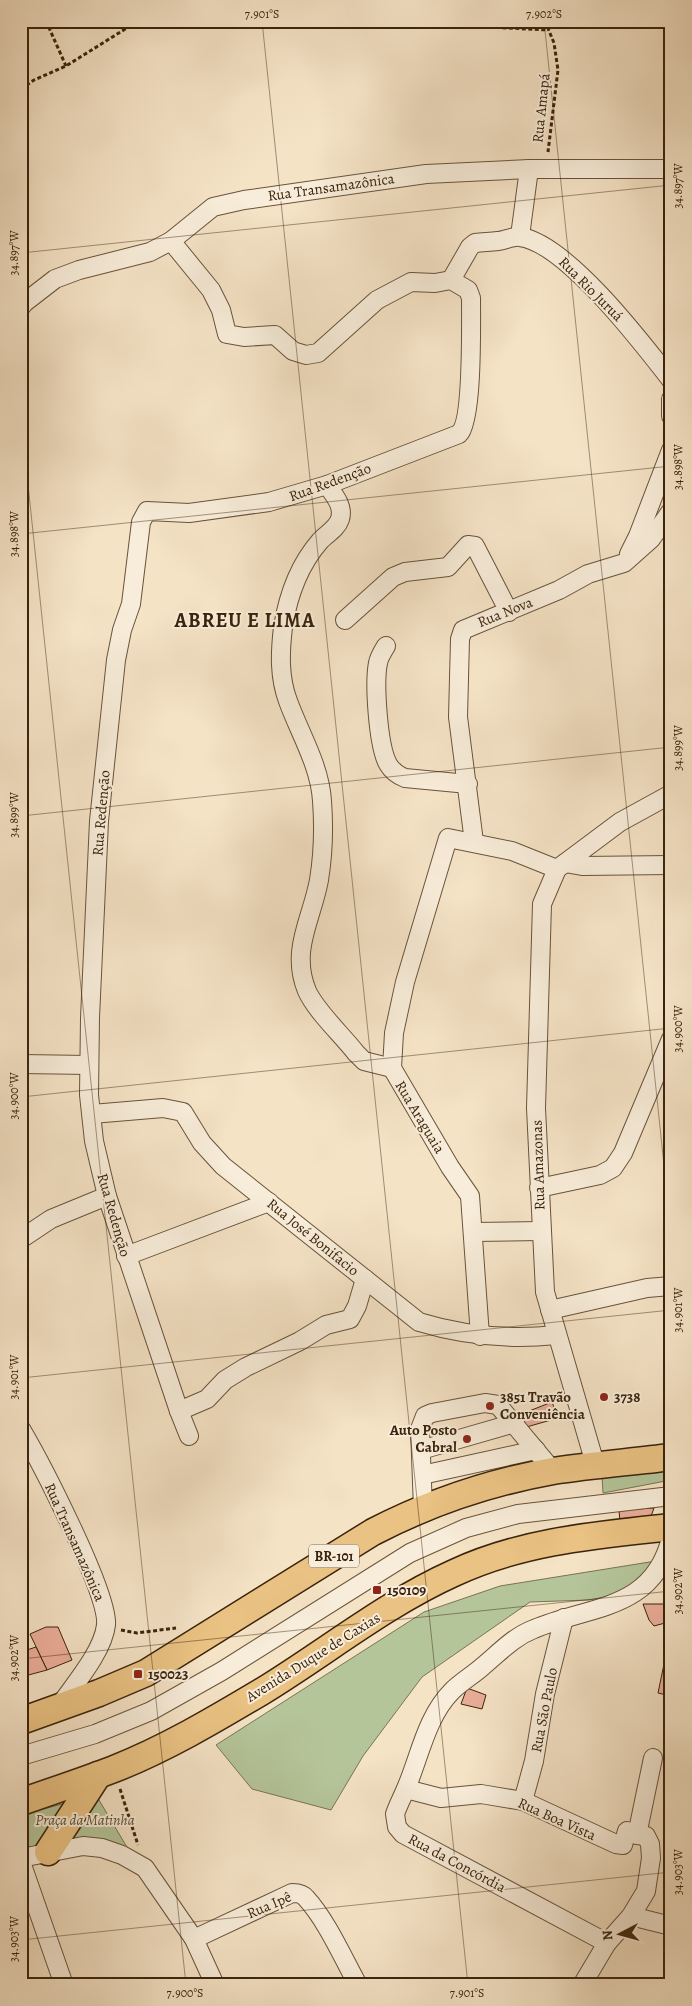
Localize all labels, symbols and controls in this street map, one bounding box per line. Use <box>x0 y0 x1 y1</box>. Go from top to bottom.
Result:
text: 7.901°S <box>245 6 279 22</box>
text: 7.902°S <box>526 6 562 22</box>
street label: Rua Amapá <box>527 72 555 144</box>
text: 34.897°W <box>670 163 686 209</box>
street label: Rua Transamazônica <box>266 168 396 206</box>
text: 34.897°W <box>6 230 22 276</box>
street label: Rua Rio Juruá <box>554 252 628 326</box>
text: 34.898°W <box>670 443 686 490</box>
street label: Rua Redenção <box>286 458 374 506</box>
text: 34.898°W <box>6 510 22 557</box>
street label: Rua Nova <box>474 592 536 632</box>
district label: ABREU E LIMA <box>174 607 315 634</box>
text: 34.899°W <box>670 724 686 771</box>
street label: Rua Redenção <box>87 769 115 857</box>
text: 34.899°W <box>6 791 22 838</box>
text: 34.900°W <box>670 1005 686 1053</box>
text: 34.900°W <box>6 1072 22 1120</box>
street label: Rua Araguaia <box>390 1077 450 1157</box>
street label: Rua Amazonas <box>526 1120 550 1210</box>
street label: Rua Redenção <box>93 1171 135 1259</box>
street label: Rua José Bonifacio <box>263 1194 363 1280</box>
text: 34.901°W <box>670 1287 686 1332</box>
text: 34.901°W <box>6 1354 22 1399</box>
place label: 3851 Travão Conveniência <box>500 1387 586 1424</box>
place label: 3738 <box>614 1387 641 1407</box>
marker: 3738 <box>598 1391 610 1403</box>
marker: 3851 Travão Conveniência <box>484 1400 496 1412</box>
place label: Auto Posto Cabral <box>389 1420 457 1457</box>
marker: Auto Posto Cabral <box>461 1433 473 1445</box>
street label: Rua Transamazônica <box>40 1480 110 1604</box>
road number: BR-101 <box>309 1544 359 1568</box>
text: 34.902°W <box>670 1567 686 1614</box>
place label: 150109 <box>387 1580 426 1600</box>
marker: 150109 <box>371 1584 383 1596</box>
street label: Avenida Duque de Caxias <box>241 1608 384 1707</box>
text: 34.902°W <box>6 1634 22 1681</box>
place label: 150023 <box>148 1664 189 1684</box>
street label: Rua São Paulo <box>526 1666 562 1754</box>
marker: 150023 <box>132 1668 144 1680</box>
street label: Rua Boa Vista <box>515 1793 599 1845</box>
park label: Praça da Matinha <box>35 1810 135 1830</box>
street label: Rua da Concórdia <box>405 1829 509 1897</box>
text: 34.903°W <box>670 1848 686 1895</box>
street label: Rua Ipê <box>244 1887 295 1923</box>
north arrow <box>594 1908 644 1958</box>
text: 34.903°W <box>6 1915 22 1962</box>
text: N <box>598 1929 618 1941</box>
text: 7.900°S <box>167 1985 203 2001</box>
text: 7.901°S <box>450 1985 484 2001</box>

